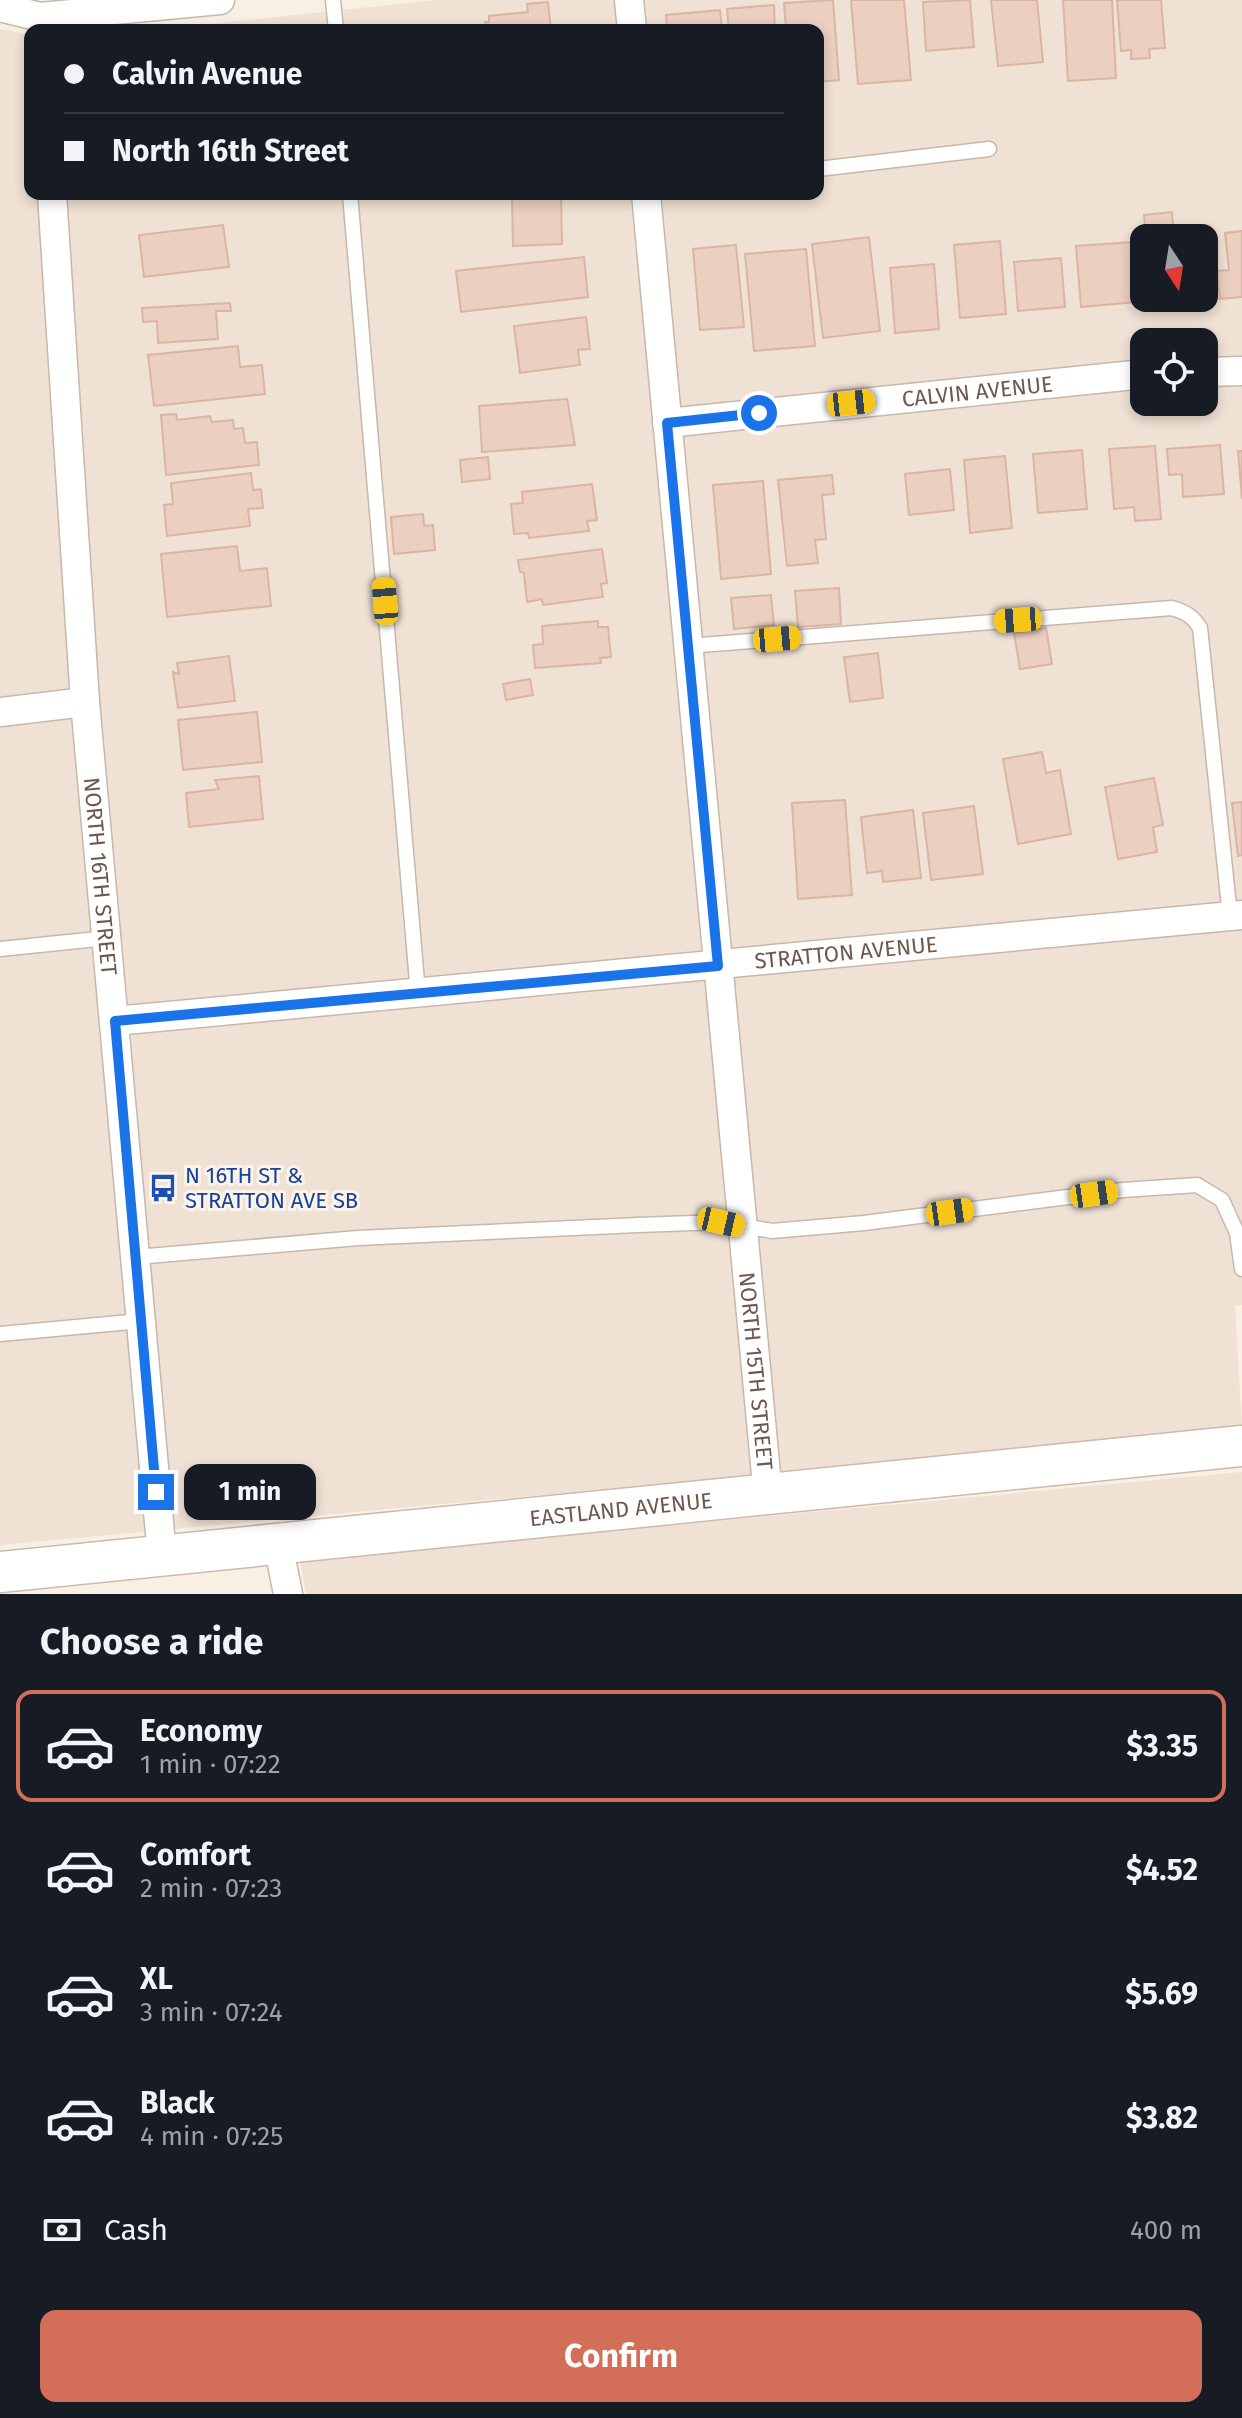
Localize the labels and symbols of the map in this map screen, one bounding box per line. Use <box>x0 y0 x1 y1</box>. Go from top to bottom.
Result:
north arrow <box>1130 224 1218 312</box>
street label: CALVIN AVENUE <box>901 370 1054 412</box>
car <box>826 389 876 417</box>
route start <box>741 395 777 431</box>
car <box>371 576 399 626</box>
car <box>993 606 1043 634</box>
car <box>752 625 802 653</box>
street label: NORTH 16TH STREET <box>78 776 123 977</box>
street label: STRATTON AVENUE <box>753 930 938 974</box>
place label: N 16TH ST & STRATTON AVE SB <box>185 1162 358 1214</box>
bus stop icon: N 16TH ST & STRATTON AVE SB <box>148 1173 178 1203</box>
car <box>1069 1179 1119 1209</box>
car <box>925 1197 975 1227</box>
car <box>695 1205 747 1239</box>
street label: NORTH 15TH STREET <box>734 1271 779 1471</box>
callout: 1 min <box>184 1464 316 1520</box>
route end <box>138 1474 174 1510</box>
street label: EASTLAND AVENUE <box>528 1486 714 1532</box>

